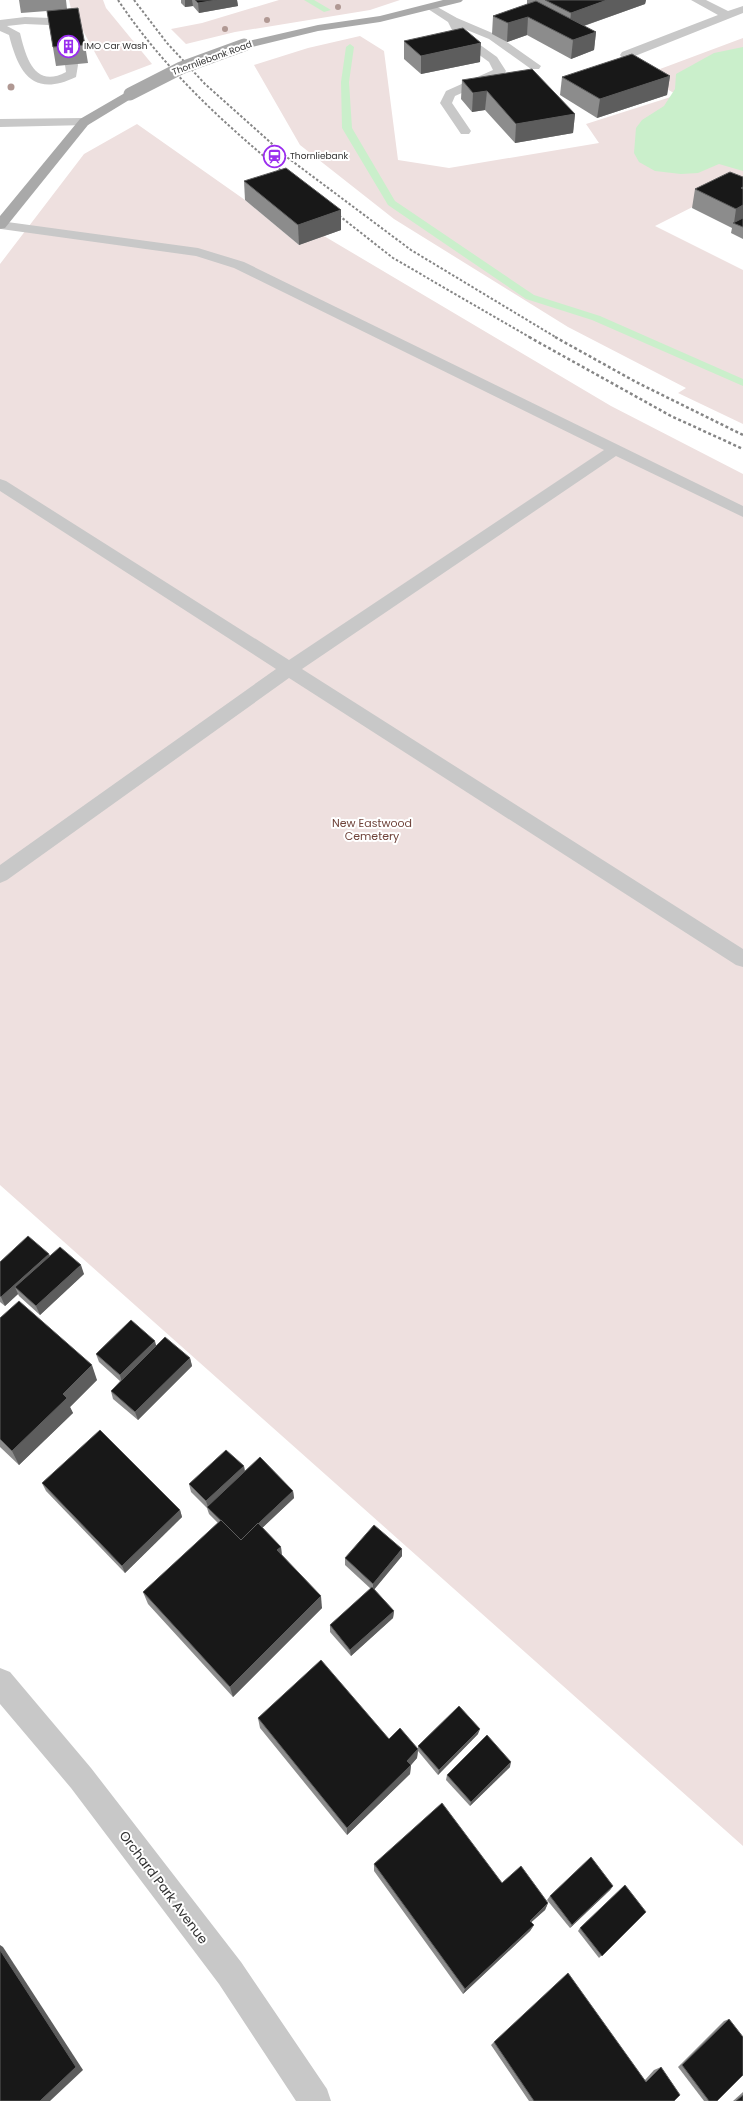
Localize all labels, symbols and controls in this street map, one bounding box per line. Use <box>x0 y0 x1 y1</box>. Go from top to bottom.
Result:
building icon: IMO Car Wash <box>55 33 81 59</box>
street label: Thornliebank Road <box>171 38 253 78</box>
place label: IMO Car Wash <box>84 40 148 52</box>
station icon: Thornliebank <box>262 143 288 169</box>
place label: Thornliebank <box>290 150 348 162</box>
park label: New Eastwood Cemetery <box>332 815 412 844</box>
street label: Orchard Park Avenue <box>115 1827 213 1948</box>

